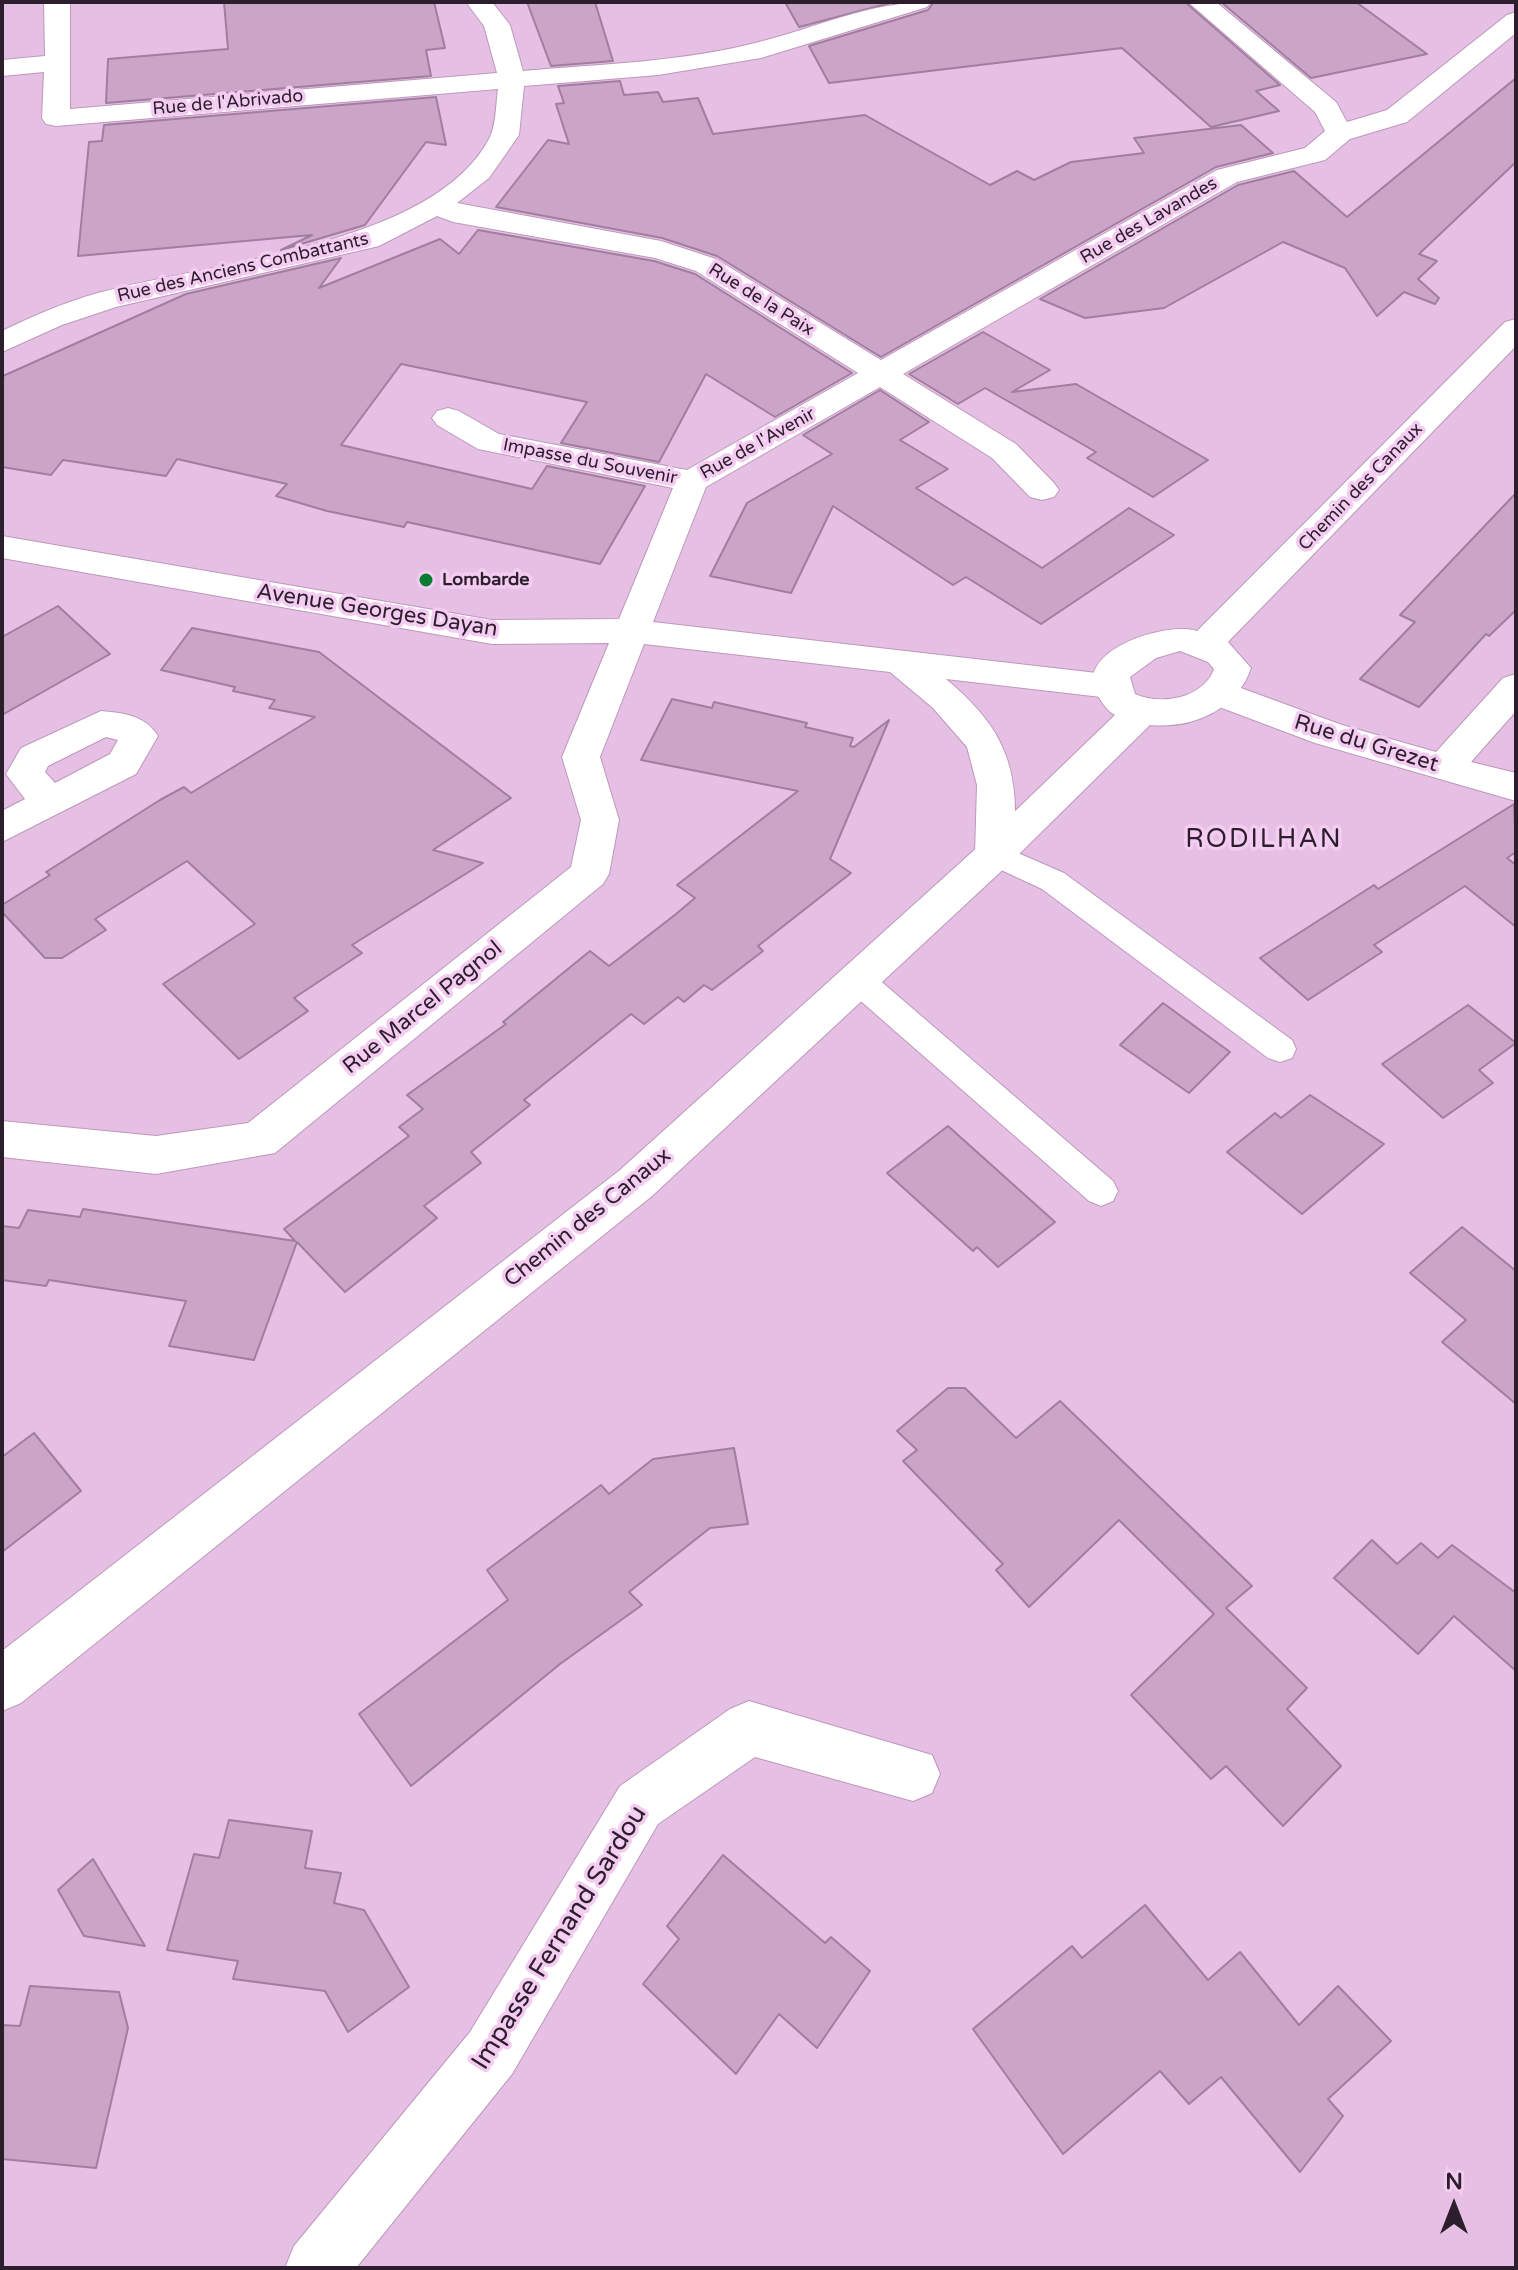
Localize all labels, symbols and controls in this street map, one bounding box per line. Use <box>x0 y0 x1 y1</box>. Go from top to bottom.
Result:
street label: Rue de l'Abrivado <box>152 86 304 120</box>
street label: Rue des Lavandes <box>1077 173 1221 269</box>
street label: Rue des Anciens Combattants <box>115 229 371 307</box>
street label: Rue de la Paix <box>704 259 818 341</box>
street label: Rue de l'Avenir <box>697 404 819 484</box>
street label: Chemin des Canaux <box>1294 419 1428 555</box>
street label: Impasse du Souvenir <box>501 435 679 489</box>
place label: Lombarde <box>442 569 529 591</box>
marker: Lombarde <box>417 571 435 589</box>
street label: Avenue Georges Dayan <box>255 579 499 643</box>
street label: Rue du Grezet <box>1291 710 1441 778</box>
district label: RODILHAN <box>1185 824 1343 856</box>
street label: Rue Marcel Pagnol <box>338 936 508 1080</box>
street label: Chemin des Canaux <box>499 1143 677 1293</box>
street label: Impasse Fernand Sardou <box>466 1800 654 2076</box>
north arrow <box>1414 2166 1494 2246</box>
text: N <box>1445 2169 1463 2195</box>

